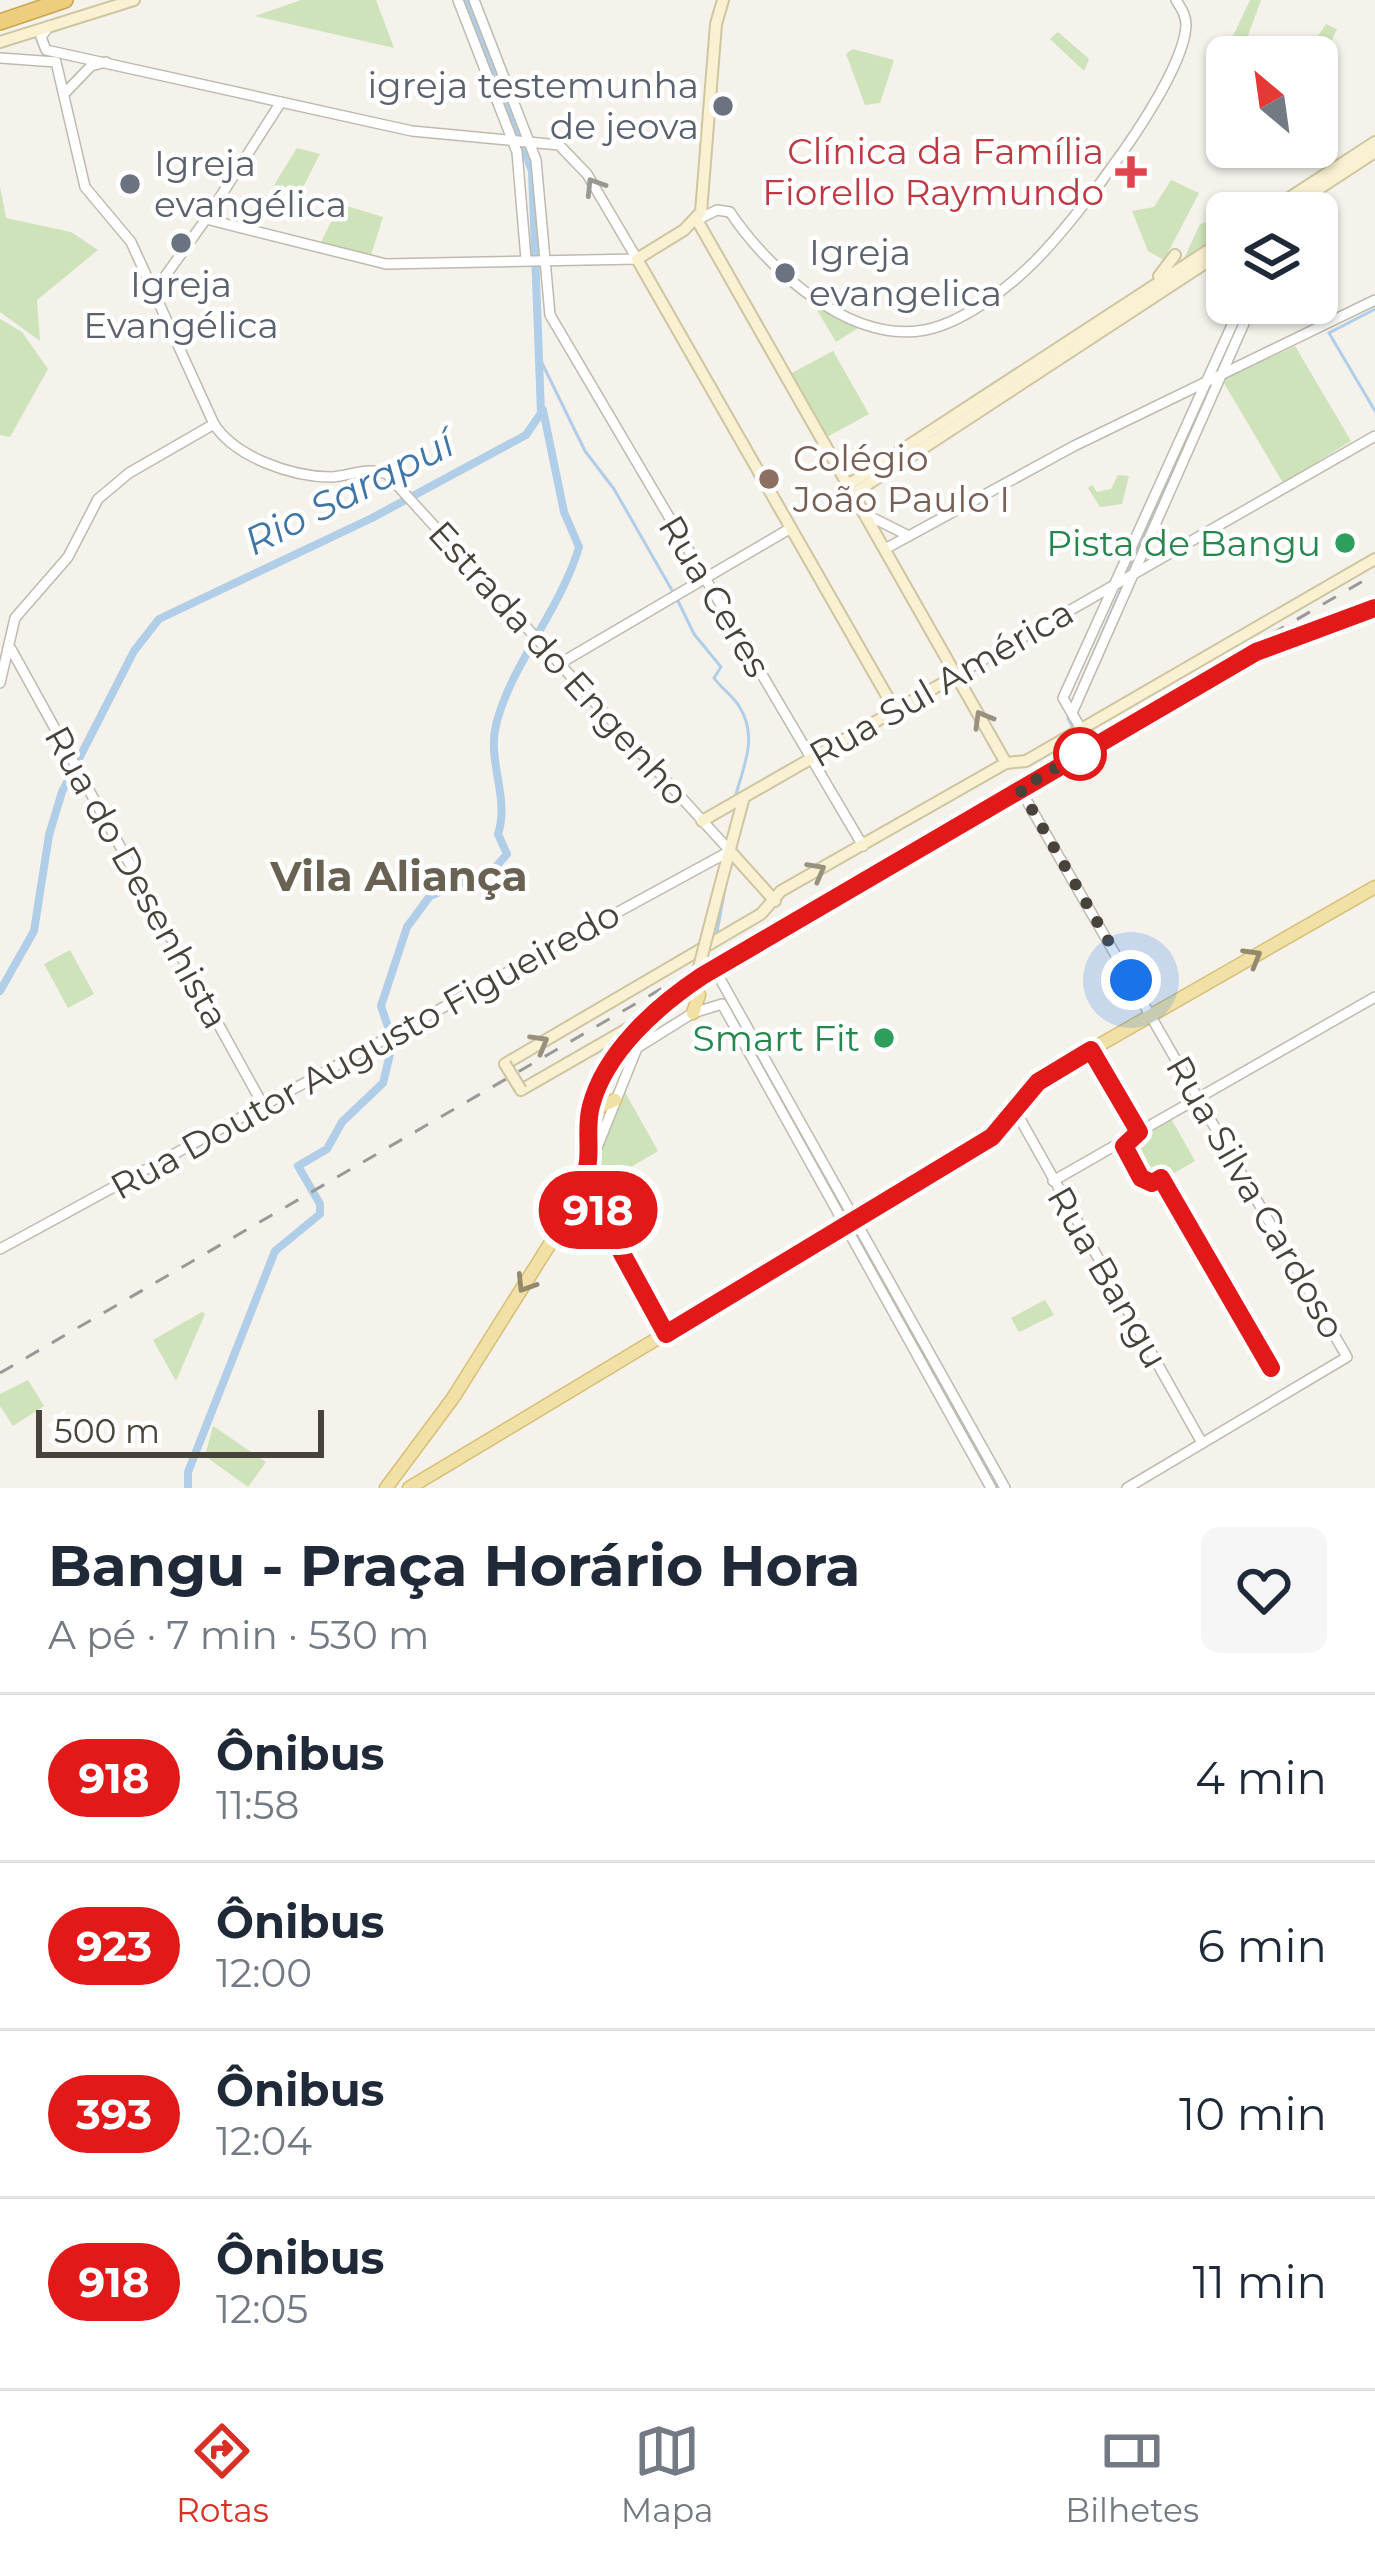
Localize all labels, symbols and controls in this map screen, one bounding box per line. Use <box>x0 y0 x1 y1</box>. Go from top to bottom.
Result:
north arrow <box>1206 36 1338 168</box>
map controls <box>1206 36 1338 324</box>
place label: igreja testemunha de jeova <box>367 63 699 148</box>
marker: igreja testemunha de jeova <box>710 93 736 119</box>
place label: Clínica da Família Fiorello Raymundo <box>762 129 1104 214</box>
place label: Igreja evangélica <box>154 141 347 226</box>
marker: Clínica da Família Fiorello Raymundo <box>1115 156 1147 188</box>
marker: Igreja evangélica <box>117 171 143 197</box>
one-way arrow <box>586 177 608 199</box>
button: layers <box>1206 192 1338 324</box>
marker: Igreja Evangélica <box>168 230 194 256</box>
place label: Igreja evangelica <box>809 230 1002 315</box>
marker: Igreja evangelica <box>772 260 798 286</box>
place label: Igreja Evangélica <box>83 262 279 347</box>
water label: Rio Sarapuí <box>236 416 467 565</box>
place label: Colégio João Paulo I <box>792 436 1010 521</box>
marker: Colégio João Paulo I <box>756 466 782 492</box>
street label: Rua Ceres <box>650 507 780 685</box>
street label: Estrada do Engenho <box>420 512 698 814</box>
place label: Pista de Bangu <box>1046 521 1321 565</box>
marker: Pista de Bangu <box>1332 530 1358 556</box>
street label: Rua Sul América <box>801 590 1081 776</box>
one-way arrow <box>973 710 996 731</box>
street label: Rua do Desenhista <box>36 718 238 1036</box>
unlabelled marker <box>1055 729 1105 779</box>
district label: Vila Aliança <box>269 850 528 902</box>
one-way arrow <box>804 862 825 885</box>
street label: Rua Doutor Augusto Figueiredo <box>103 891 627 1209</box>
one-way arrow <box>1240 949 1262 972</box>
your location <box>1101 950 1161 1010</box>
place label: Smart Fit <box>693 1016 860 1060</box>
marker: Smart Fit <box>871 1025 897 1051</box>
one-way arrow <box>528 1035 549 1057</box>
street label: Rua Silva Cardoso <box>1157 1048 1355 1346</box>
line badge: 918 <box>529 1171 667 1249</box>
street label: Rua Bangu <box>1038 1178 1178 1376</box>
text: 918 <box>563 1184 633 1236</box>
one-way arrow <box>518 1270 540 1292</box>
scale bar <box>36 1404 324 1457</box>
text: 500 m <box>54 1411 160 1451</box>
button: heart <box>1201 1527 1327 1653</box>
text: Bangu - Praça Horário Hora <box>48 1531 860 1600</box>
text: A pé · 7 min · 530 m <box>48 1611 429 1659</box>
text: Ônibus <box>216 1726 384 1781</box>
text: 4 min <box>1195 1750 1327 1805</box>
text: 918 <box>79 1752 149 1804</box>
text: 11:58 <box>216 1781 299 1829</box>
text: Ônibus <box>216 1894 384 1949</box>
text: 6 min <box>1198 1918 1327 1973</box>
text: 923 <box>76 1920 152 1972</box>
text: 12:00 <box>216 1949 312 1997</box>
text: Ônibus <box>216 2062 384 2117</box>
text: 10 min <box>1179 2086 1327 2141</box>
text: 393 <box>76 2088 152 2140</box>
text: 12:04 <box>216 2117 312 2165</box>
text: Ônibus <box>216 2230 384 2285</box>
text: 11 min <box>1192 2254 1327 2309</box>
text: 918 <box>79 2256 149 2308</box>
text: 12:05 <box>216 2285 308 2333</box>
tab: Rotas <box>176 2418 269 2530</box>
tab: Mapa <box>621 2418 713 2530</box>
tab: Bilhetes <box>1065 2418 1199 2530</box>

